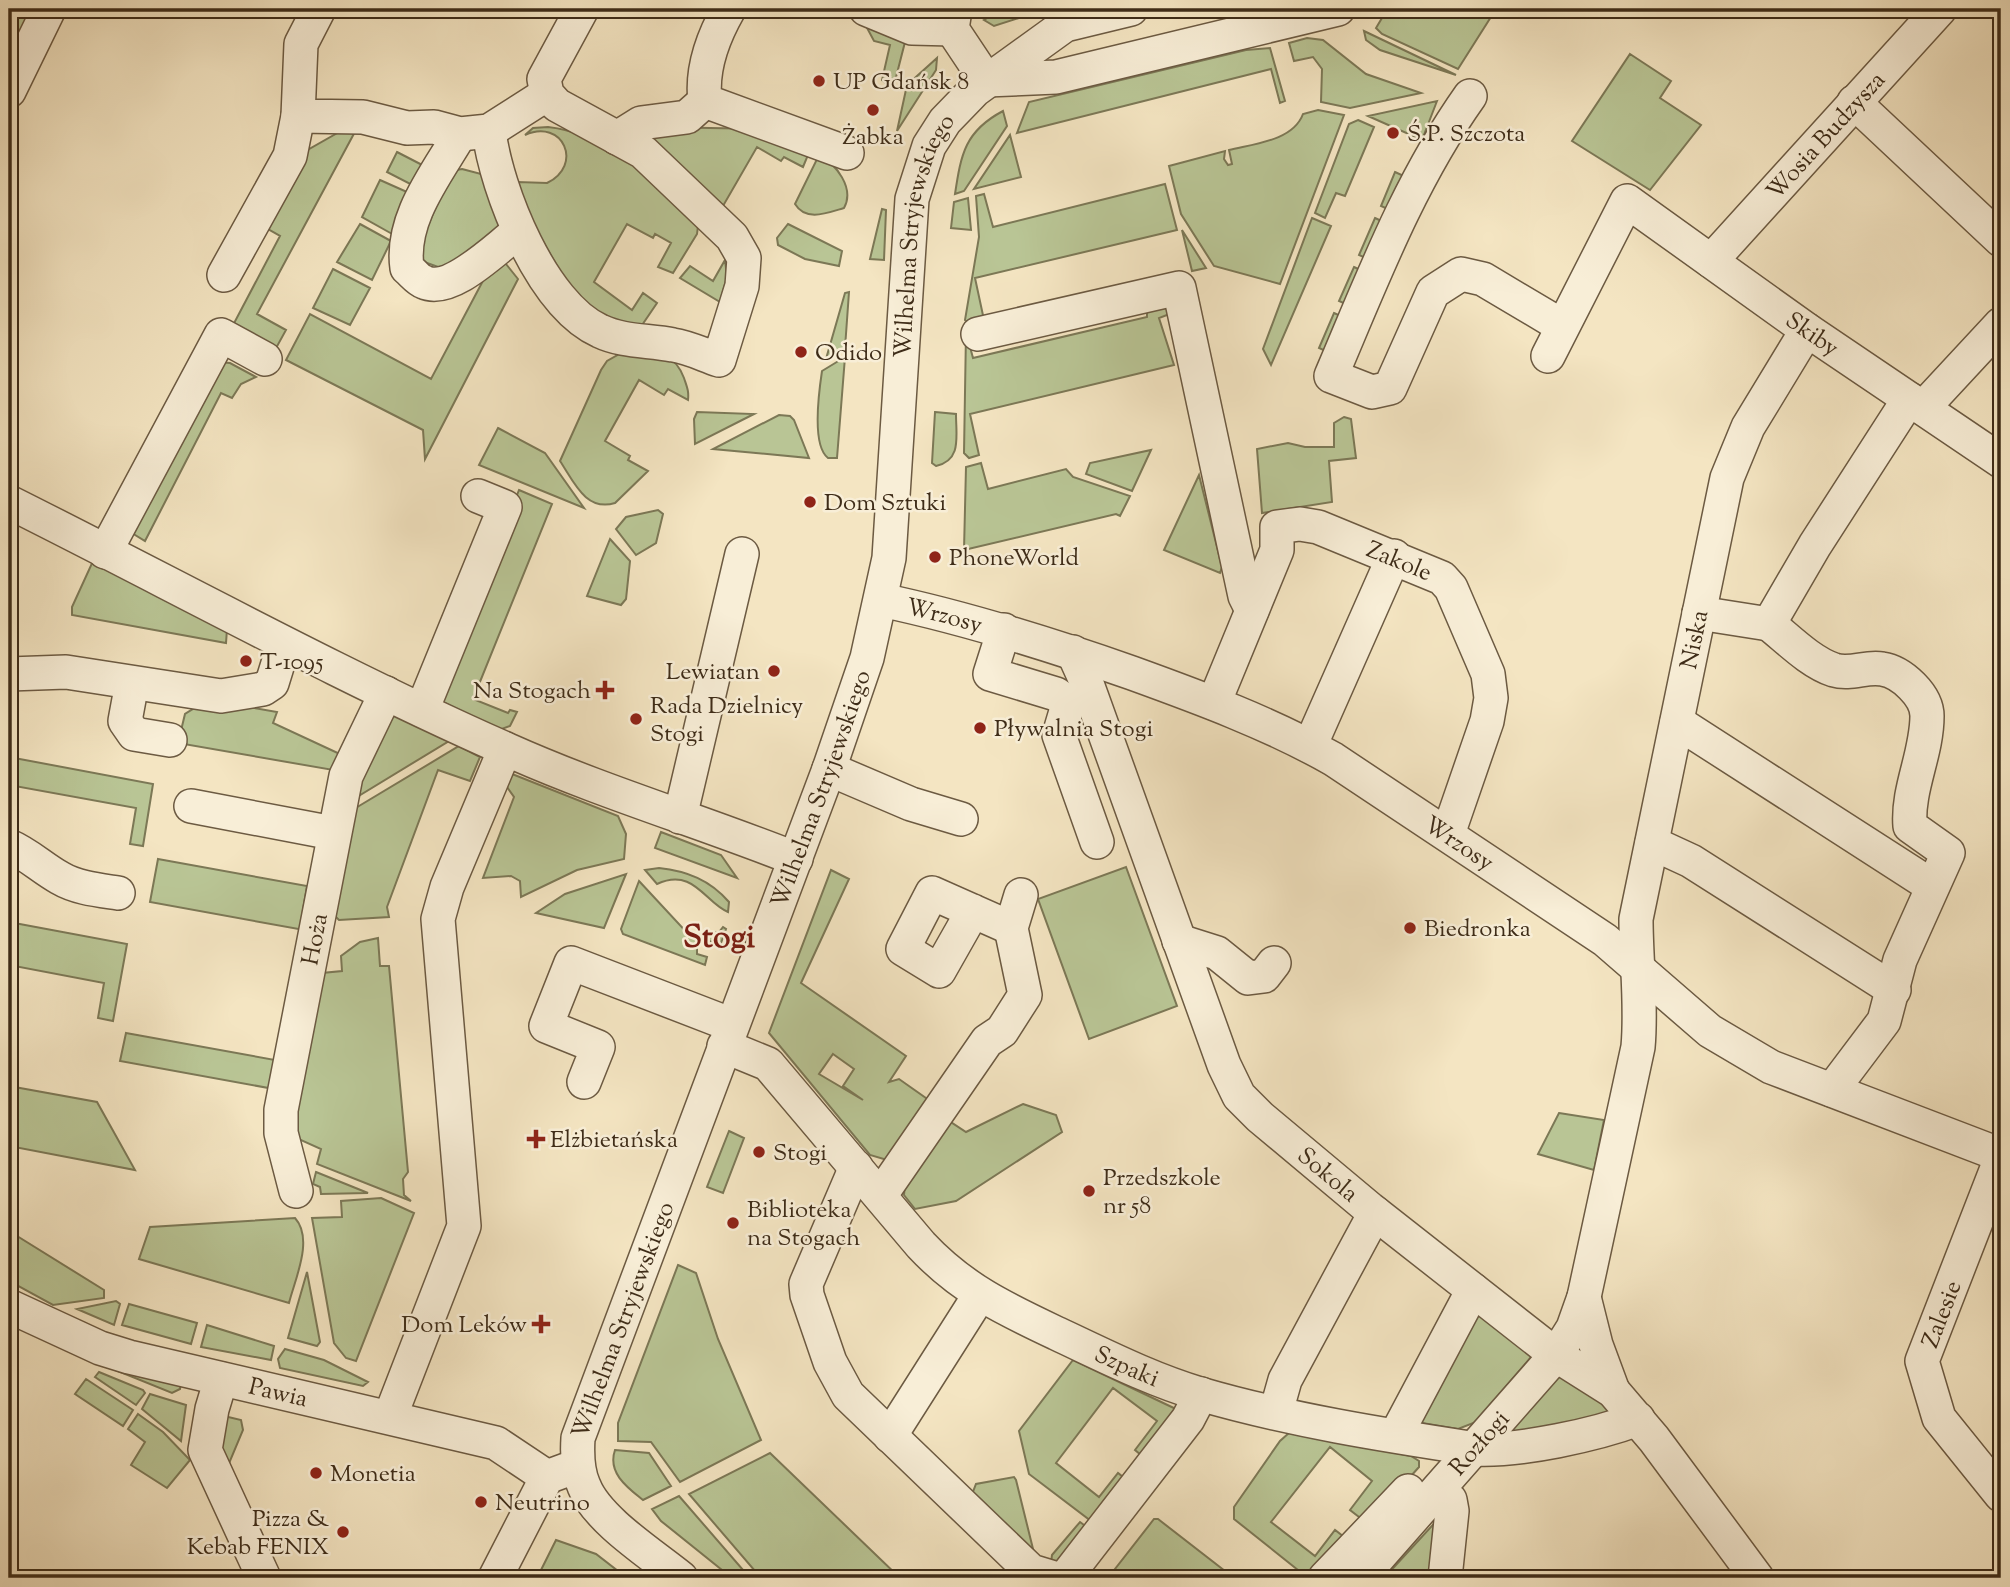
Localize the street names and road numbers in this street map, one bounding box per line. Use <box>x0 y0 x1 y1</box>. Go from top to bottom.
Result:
street label: Wosia Budzysza <box>1759 65 1894 208</box>
street label: Wilhelma Stryjewskiego <box>887 108 964 359</box>
street label: Skiby <box>1777 305 1845 366</box>
street label: Zakole <box>1361 534 1437 591</box>
street label: Wrzosy <box>902 591 986 643</box>
street label: Niska <box>1673 607 1718 672</box>
street label: Wilhelma Stryjewskiego <box>763 666 881 913</box>
street label: Wrzosy <box>1416 809 1500 880</box>
street label: Hoża <box>295 911 338 968</box>
street label: Sokola <box>1289 1140 1365 1211</box>
street label: Wilhelma Stryjewskiego <box>564 1197 684 1444</box>
street label: Zalesie <box>1915 1276 1971 1353</box>
street label: Szpaki <box>1088 1338 1164 1397</box>
street label: Pawia <box>245 1371 311 1417</box>
street label: Rozłogi <box>1442 1404 1519 1484</box>

